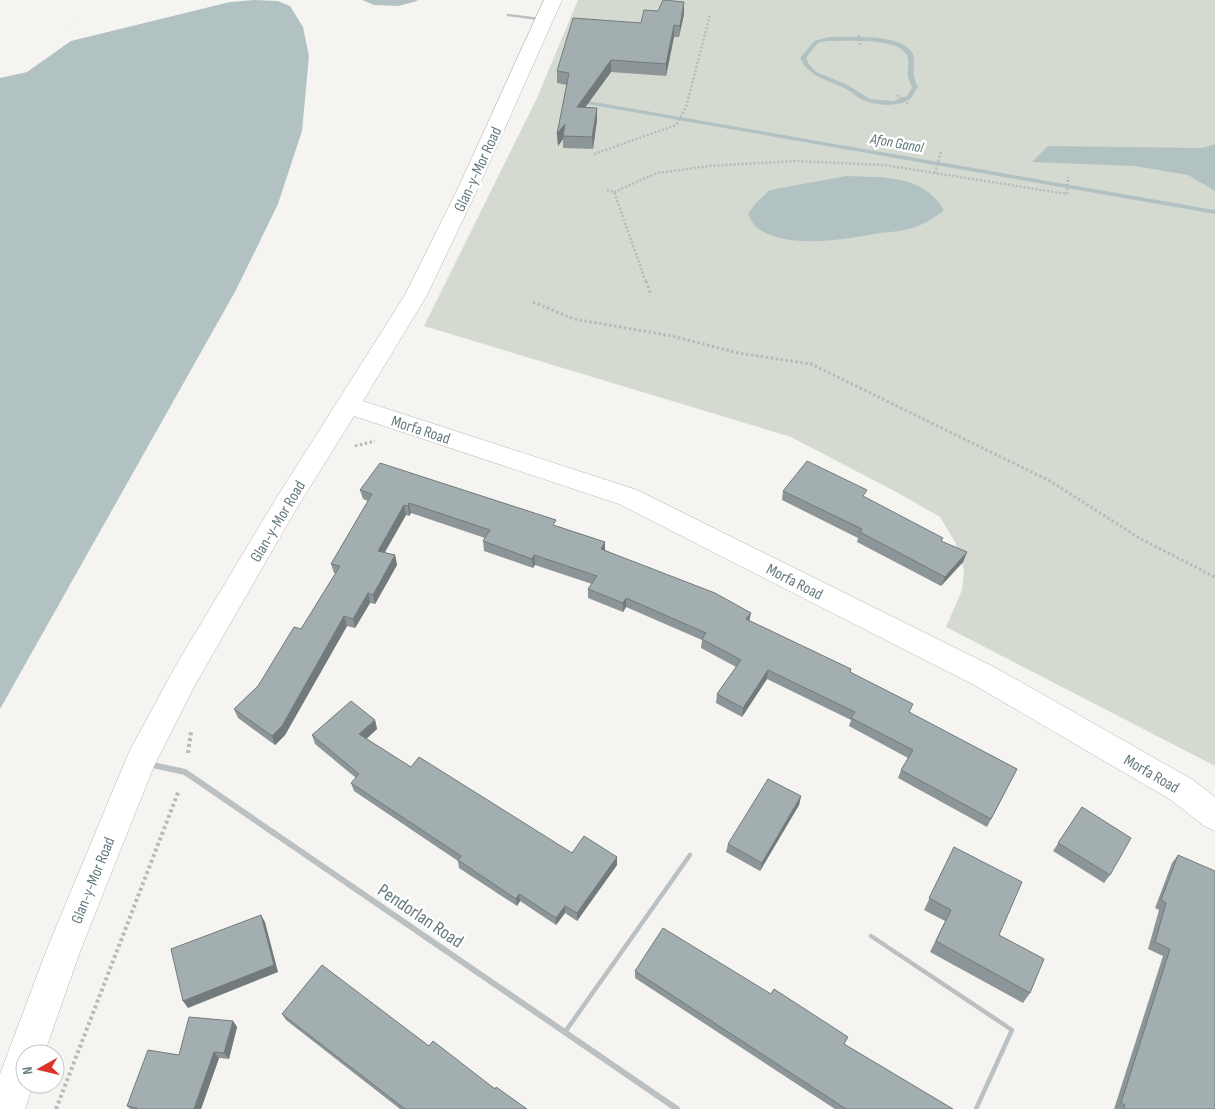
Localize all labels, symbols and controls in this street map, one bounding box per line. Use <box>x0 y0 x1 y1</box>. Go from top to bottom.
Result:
street label: Glan-y-Mor Road <box>450 124 506 215</box>
water label: Afon Ganol <box>868 129 926 158</box>
street label: Morfa Road <box>389 412 452 449</box>
street label: Glan-y-Mor Road <box>247 478 310 566</box>
street label: Morfa Road <box>763 560 826 605</box>
street label: Morfa Road <box>1120 751 1182 798</box>
street label: Glan-y-Mor Road <box>67 835 119 927</box>
street label: Pendorlan Road <box>373 879 468 953</box>
north arrow <box>15 1044 65 1094</box>
text: N <box>19 1066 37 1076</box>

